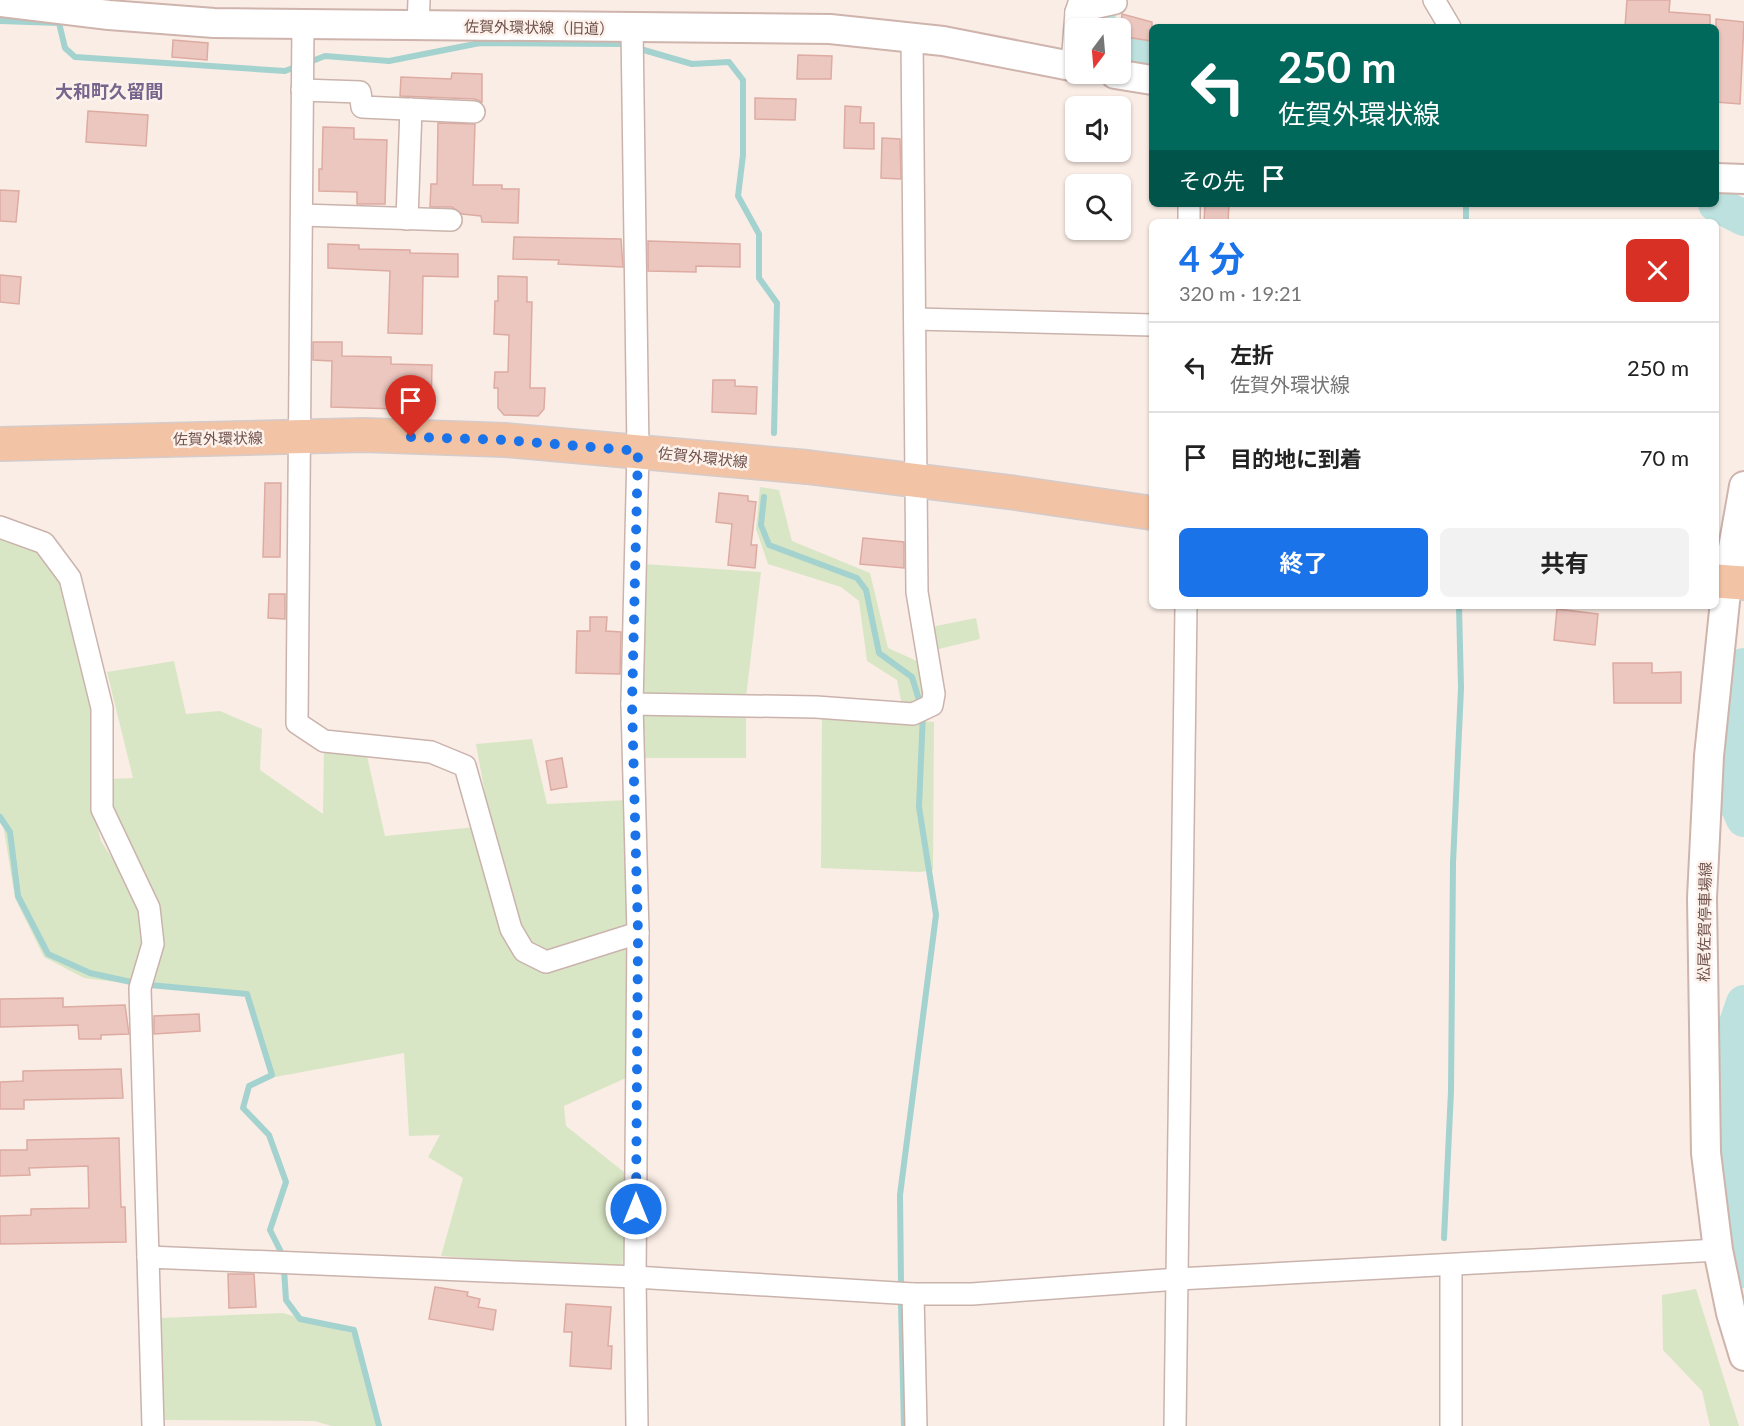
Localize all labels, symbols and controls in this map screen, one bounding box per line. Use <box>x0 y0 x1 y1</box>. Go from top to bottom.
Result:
street label: 佐賀外環状線（旧道） <box>464 17 614 37</box>
north arrow <box>1065 18 1131 84</box>
map controls <box>1065 18 1131 240</box>
text: 250 m <box>1278 42 1396 92</box>
icon: left <box>1179 48 1257 126</box>
district label: 大和町久留間 <box>55 80 163 102</box>
button: sound <box>1065 96 1131 162</box>
text: 佐賀外環状線 <box>1278 97 1440 130</box>
icon: arrive <box>1257 162 1290 195</box>
text: その先 <box>1179 167 1245 194</box>
button: search <box>1065 174 1131 240</box>
text: 4 分 <box>1179 236 1245 280</box>
button: close <box>1626 239 1689 302</box>
text: 320 m · 19:21 <box>1179 281 1302 305</box>
text: 左折 <box>1230 341 1274 368</box>
icon: left <box>1179 351 1212 384</box>
text: 250 m <box>1627 354 1689 381</box>
text: 佐賀外環状線 <box>1230 372 1350 396</box>
pin <box>385 375 436 437</box>
icon: arrive <box>394 384 427 417</box>
street label: 佐賀外環状線 <box>173 428 263 448</box>
icon: arrive <box>1179 441 1212 474</box>
street label: 佐賀外環状線 <box>657 443 749 471</box>
text: 70 m <box>1640 444 1689 471</box>
text: 目的地に到着 <box>1230 445 1362 472</box>
button: 終了 <box>1179 528 1428 597</box>
button: 共有 <box>1440 528 1689 597</box>
street label: 松尾佐賀停車場線 <box>1694 862 1714 982</box>
position arrow <box>604 1177 668 1241</box>

